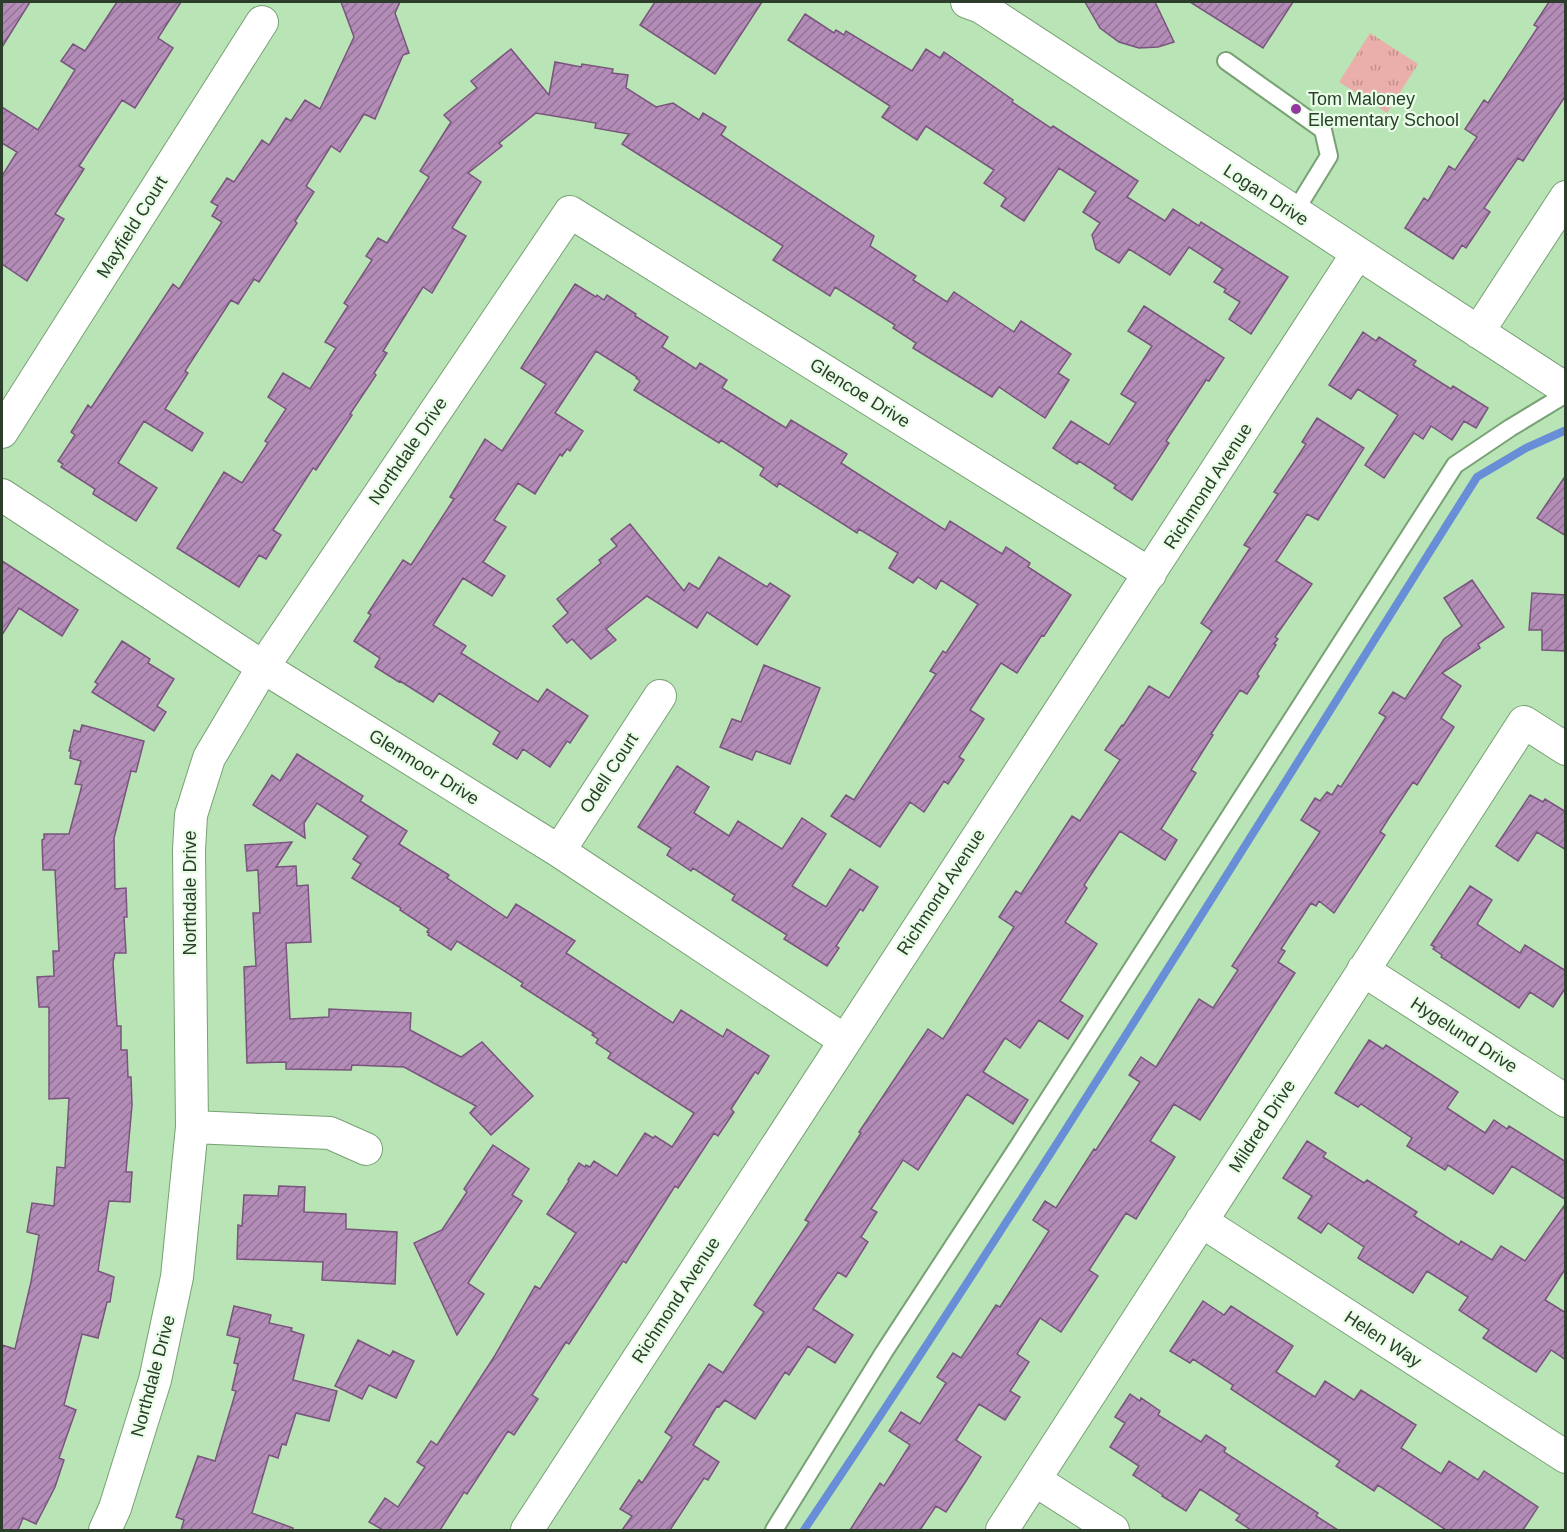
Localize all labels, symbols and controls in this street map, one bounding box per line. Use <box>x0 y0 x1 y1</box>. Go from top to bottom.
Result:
place label: Tom Maloney Elementary School <box>1308 89 1459 130</box>
marker: Tom Maloney Elementary School <box>1289 102 1303 116</box>
street label: Logan Drive <box>1220 160 1312 230</box>
street label: Mayfield Court <box>93 172 171 282</box>
street label: Glencoe Drive <box>806 354 914 432</box>
street label: Northdale Drive <box>365 394 451 508</box>
street label: Richmond Avenue <box>1160 419 1256 553</box>
street label: Glenmoor Drive <box>365 725 483 809</box>
street label: Odell Court <box>576 729 642 817</box>
street label: Richmond Avenue <box>893 825 989 959</box>
street label: Northdale Drive <box>180 830 200 956</box>
street label: Hygelund Drive <box>1407 993 1521 1077</box>
street label: Mildred Drive <box>1225 1076 1299 1176</box>
street label: Richmond Avenue <box>628 1233 724 1367</box>
street label: Helen Way <box>1341 1307 1425 1371</box>
street label: Northdale Drive <box>127 1313 179 1439</box>

